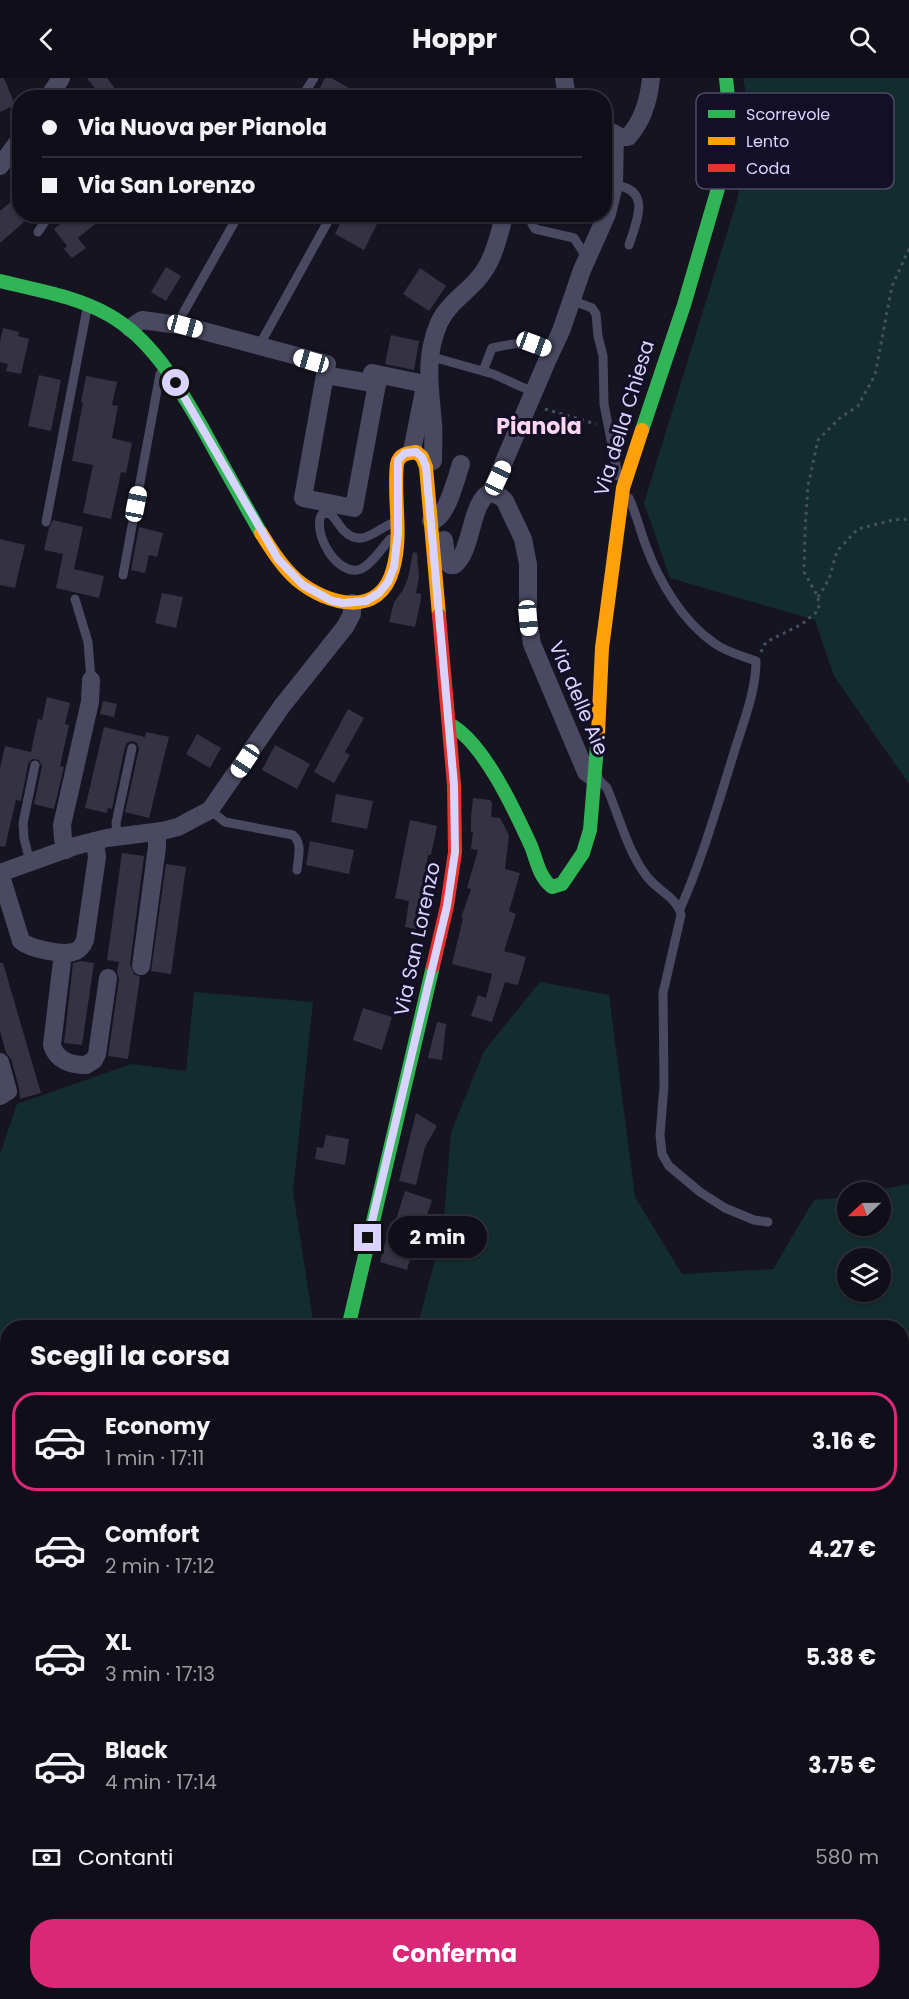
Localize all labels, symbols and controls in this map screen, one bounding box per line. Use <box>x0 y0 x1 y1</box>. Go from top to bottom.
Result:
text: Hoppr <box>412 20 497 57</box>
icon: back <box>30 23 63 56</box>
icon: search <box>846 23 879 56</box>
legend <box>696 93 894 189</box>
text: Scorrevole <box>746 103 830 126</box>
text: Via Nuova per Pianola <box>78 112 327 143</box>
text: Lento <box>746 130 789 153</box>
text: Coda <box>746 157 790 180</box>
text: Via San Lorenzo <box>78 170 255 201</box>
car <box>165 313 205 339</box>
car <box>514 329 554 359</box>
street label: Via della Chiesa <box>587 337 661 499</box>
car <box>291 347 331 375</box>
route start <box>162 369 189 396</box>
district label: Pianola <box>496 411 582 442</box>
car <box>482 458 514 498</box>
car <box>124 485 148 523</box>
car <box>517 599 539 637</box>
street label: Via delle Aie <box>542 637 616 759</box>
car <box>227 741 263 781</box>
street label: Via San Lorenzo <box>387 859 447 1019</box>
north arrow <box>837 1182 891 1236</box>
map controls <box>837 1182 891 1302</box>
callout: 2 min <box>389 1217 488 1259</box>
text: 2 min <box>409 1223 466 1251</box>
route end <box>354 1224 381 1251</box>
button: layers <box>837 1248 891 1302</box>
text: Scegli la corsa <box>30 1337 230 1374</box>
text: Economy <box>105 1411 210 1442</box>
icon: car <box>33 1415 87 1469</box>
text: 3.16 € <box>812 1426 876 1457</box>
text: 1 min · 17:11 <box>105 1444 204 1472</box>
text: Comfort <box>105 1519 199 1550</box>
icon: car <box>33 1523 87 1577</box>
text: 4.27 € <box>808 1534 876 1565</box>
text: 2 min · 17:12 <box>105 1552 215 1580</box>
text: XL <box>105 1627 131 1658</box>
icon: car <box>33 1631 87 1685</box>
text: 5.38 € <box>806 1642 876 1673</box>
text: 3 min · 17:13 <box>105 1660 215 1688</box>
text: Black <box>105 1735 168 1766</box>
icon: car <box>33 1739 87 1793</box>
text: 3.75 € <box>808 1750 876 1781</box>
text: 4 min · 17:14 <box>105 1768 217 1796</box>
icon: cash <box>30 1841 63 1874</box>
text: Contanti <box>78 1842 174 1873</box>
text: 580 m <box>815 1843 879 1871</box>
button: Conferma <box>30 1919 879 1988</box>

